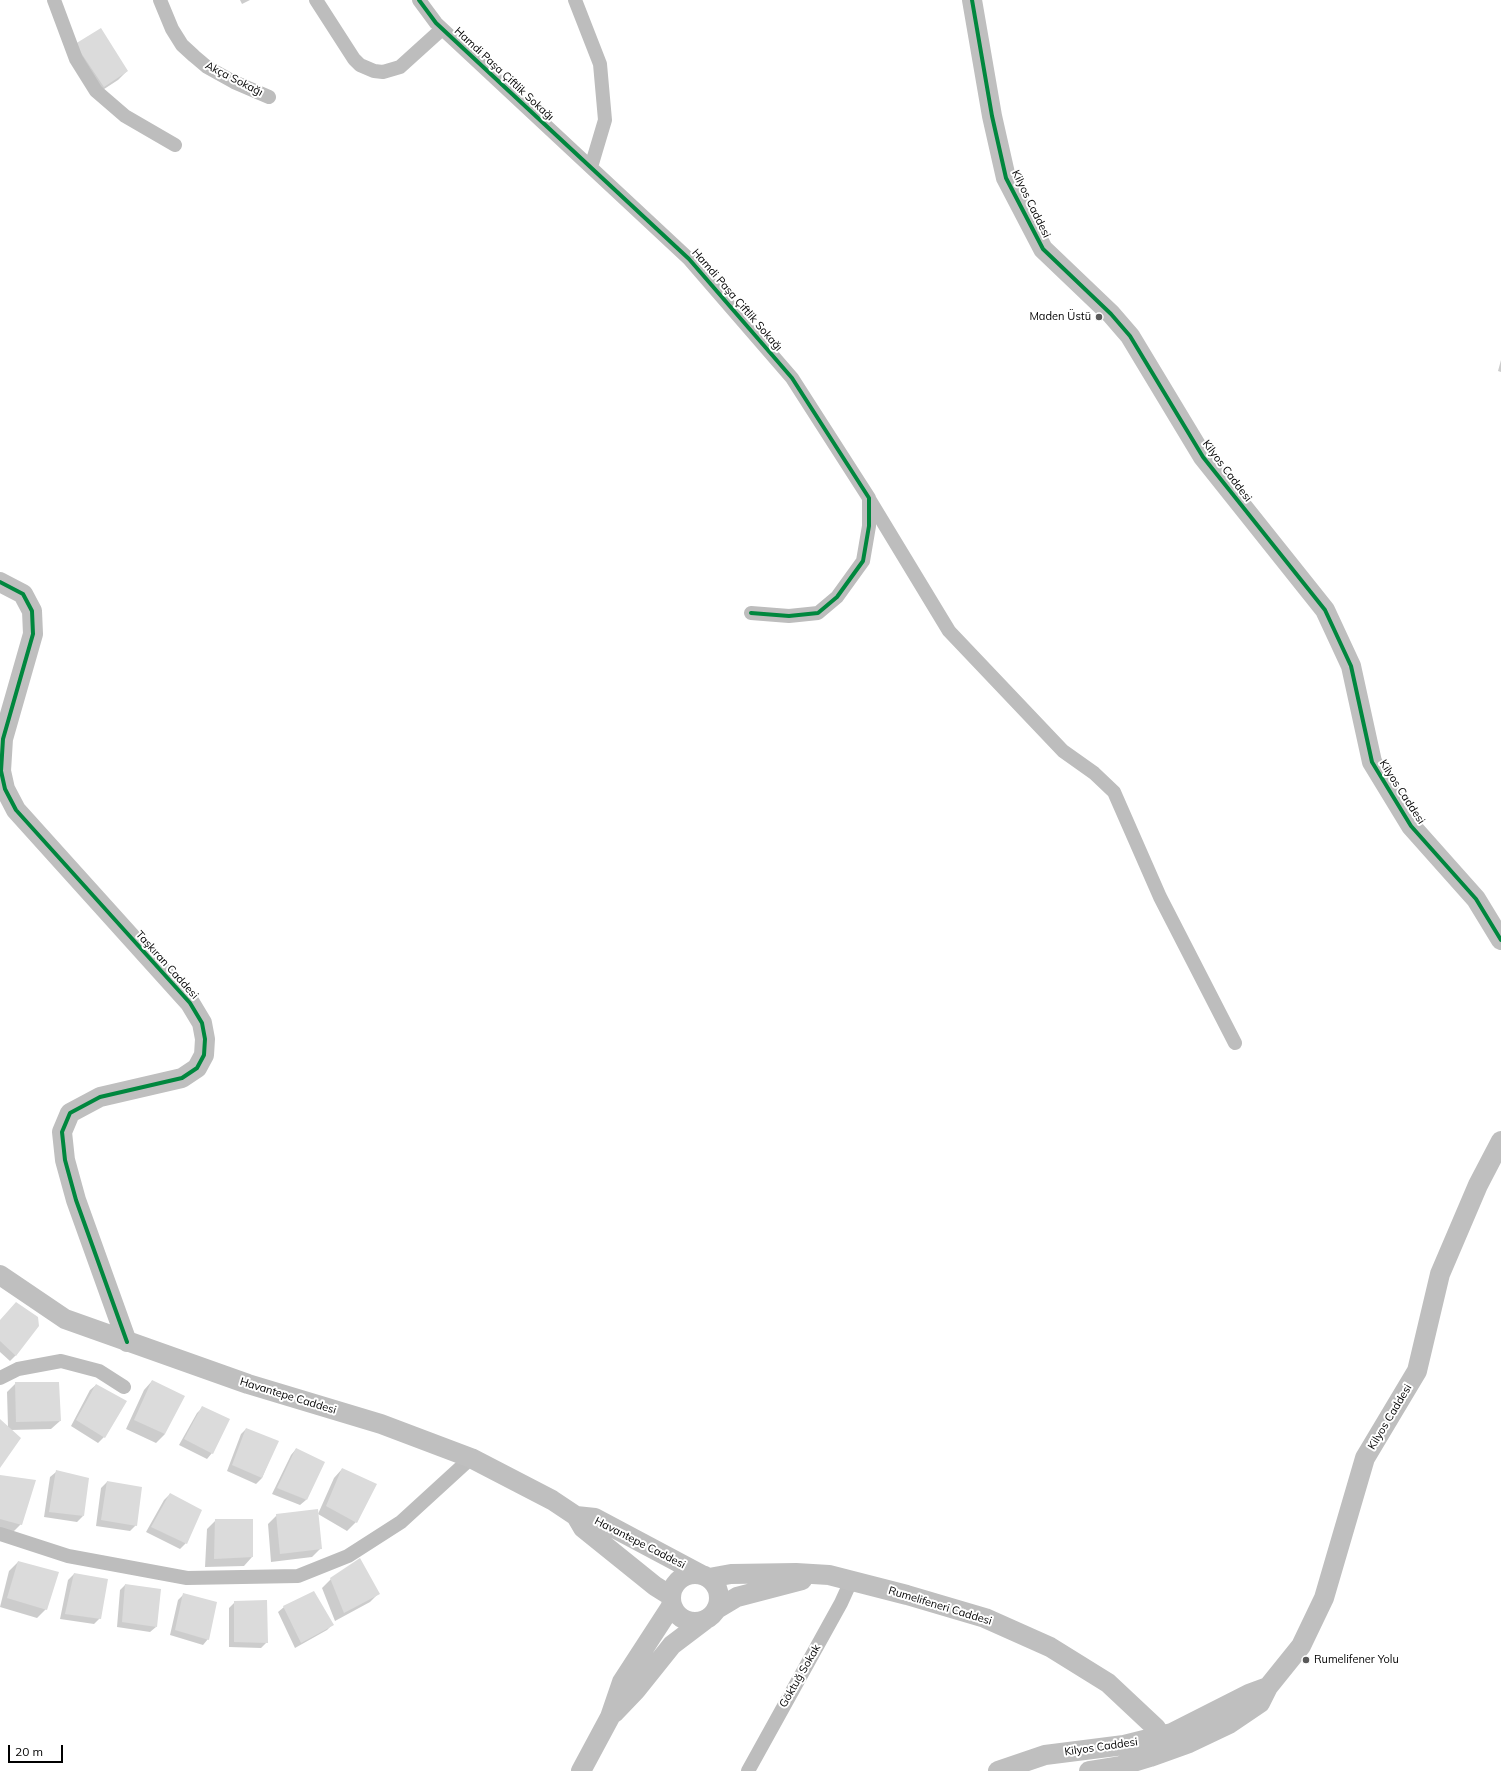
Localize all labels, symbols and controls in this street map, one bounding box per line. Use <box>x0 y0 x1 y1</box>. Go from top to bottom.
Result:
street label: Hamdi Paşa Çiftlik Sokağı <box>452 24 556 124</box>
street label: Akça Sokağı <box>203 59 265 99</box>
street label: Kilyos Caddesi <box>1009 168 1053 240</box>
street label: Hamdi Paşa Çiftlik Sokağı <box>689 246 785 354</box>
place label: Maden Üstü <box>1029 310 1091 324</box>
marker: Maden Üstü <box>1094 312 1104 322</box>
street label: Kilyos Caddesi <box>1200 438 1254 504</box>
street label: Kilyos Caddesi <box>1376 757 1428 827</box>
street label: Taşkıran Caddesi <box>133 928 201 1002</box>
street label: Havantepe Caddesi <box>238 1375 338 1417</box>
street label: Kilyos Caddesi <box>1365 1382 1415 1452</box>
street label: Havantepe Caddesi <box>592 1514 688 1572</box>
street label: Rumelifeneri Caddesi <box>887 1584 993 1628</box>
street label: Göktuğ Sokak <box>777 1642 823 1710</box>
place label: Rumelifener Yolu <box>1314 1653 1399 1667</box>
marker: Rumelifener Yolu <box>1301 1655 1311 1665</box>
street label: Kilyos Caddesi <box>1064 1735 1138 1759</box>
scale bar <box>10 1737 65 1763</box>
text: 20 m <box>15 1744 43 1759</box>

